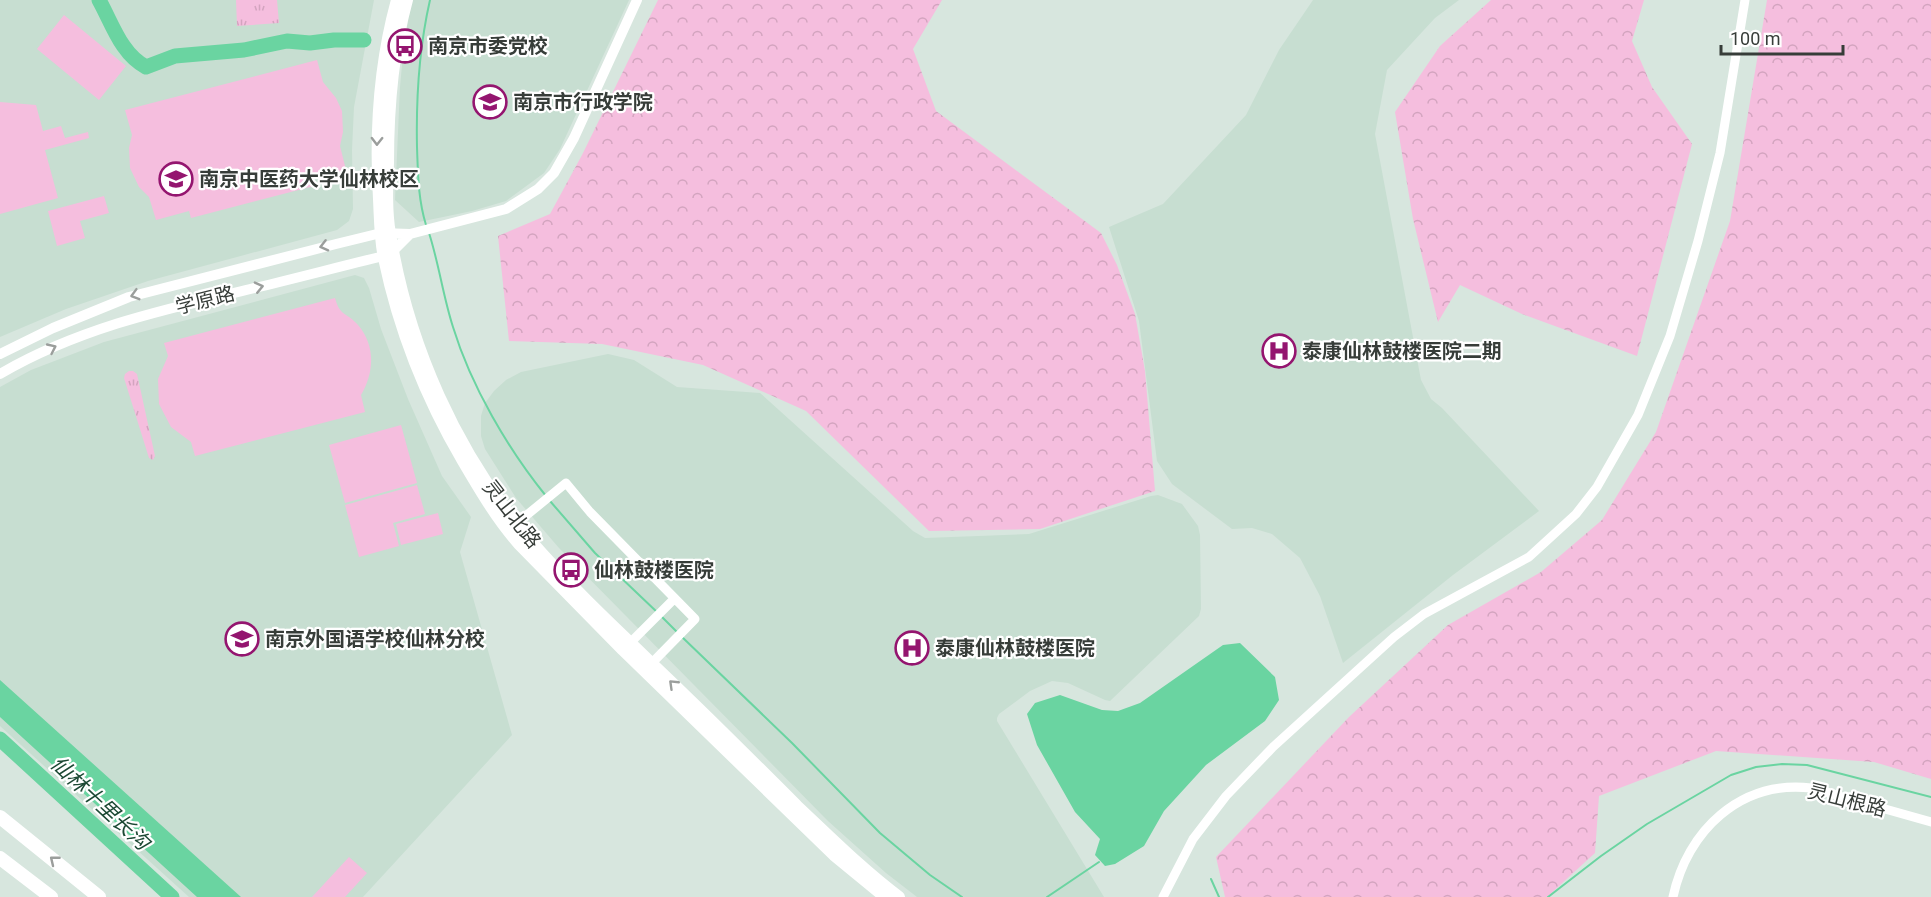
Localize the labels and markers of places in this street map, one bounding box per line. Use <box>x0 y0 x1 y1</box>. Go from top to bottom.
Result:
bus stop icon: 南京市委党校 <box>387 28 423 64</box>
place label: 南京市委党校 <box>428 34 548 58</box>
school or university icon: 南京市行政学院 <box>472 84 508 120</box>
place label: 南京市行政学院 <box>513 90 653 114</box>
school or university icon: 南京中医药大学仙林校区 <box>158 161 194 197</box>
place label: 南京中医药大学仙林校区 <box>199 167 419 191</box>
hospital icon: 泰康仙林鼓楼医院二期 <box>1261 333 1297 369</box>
place label: 泰康仙林鼓楼医院二期 <box>1302 339 1502 363</box>
bus stop icon: 仙林鼓楼医院 <box>553 552 589 588</box>
place label: 仙林鼓楼医院 <box>594 558 714 582</box>
school or university icon: 南京外国语学校仙林分校 <box>224 621 260 657</box>
place label: 南京外国语学校仙林分校 <box>265 627 485 651</box>
hospital icon: 泰康仙林鼓楼医院 <box>894 630 930 666</box>
place label: 泰康仙林鼓楼医院 <box>935 636 1095 660</box>

